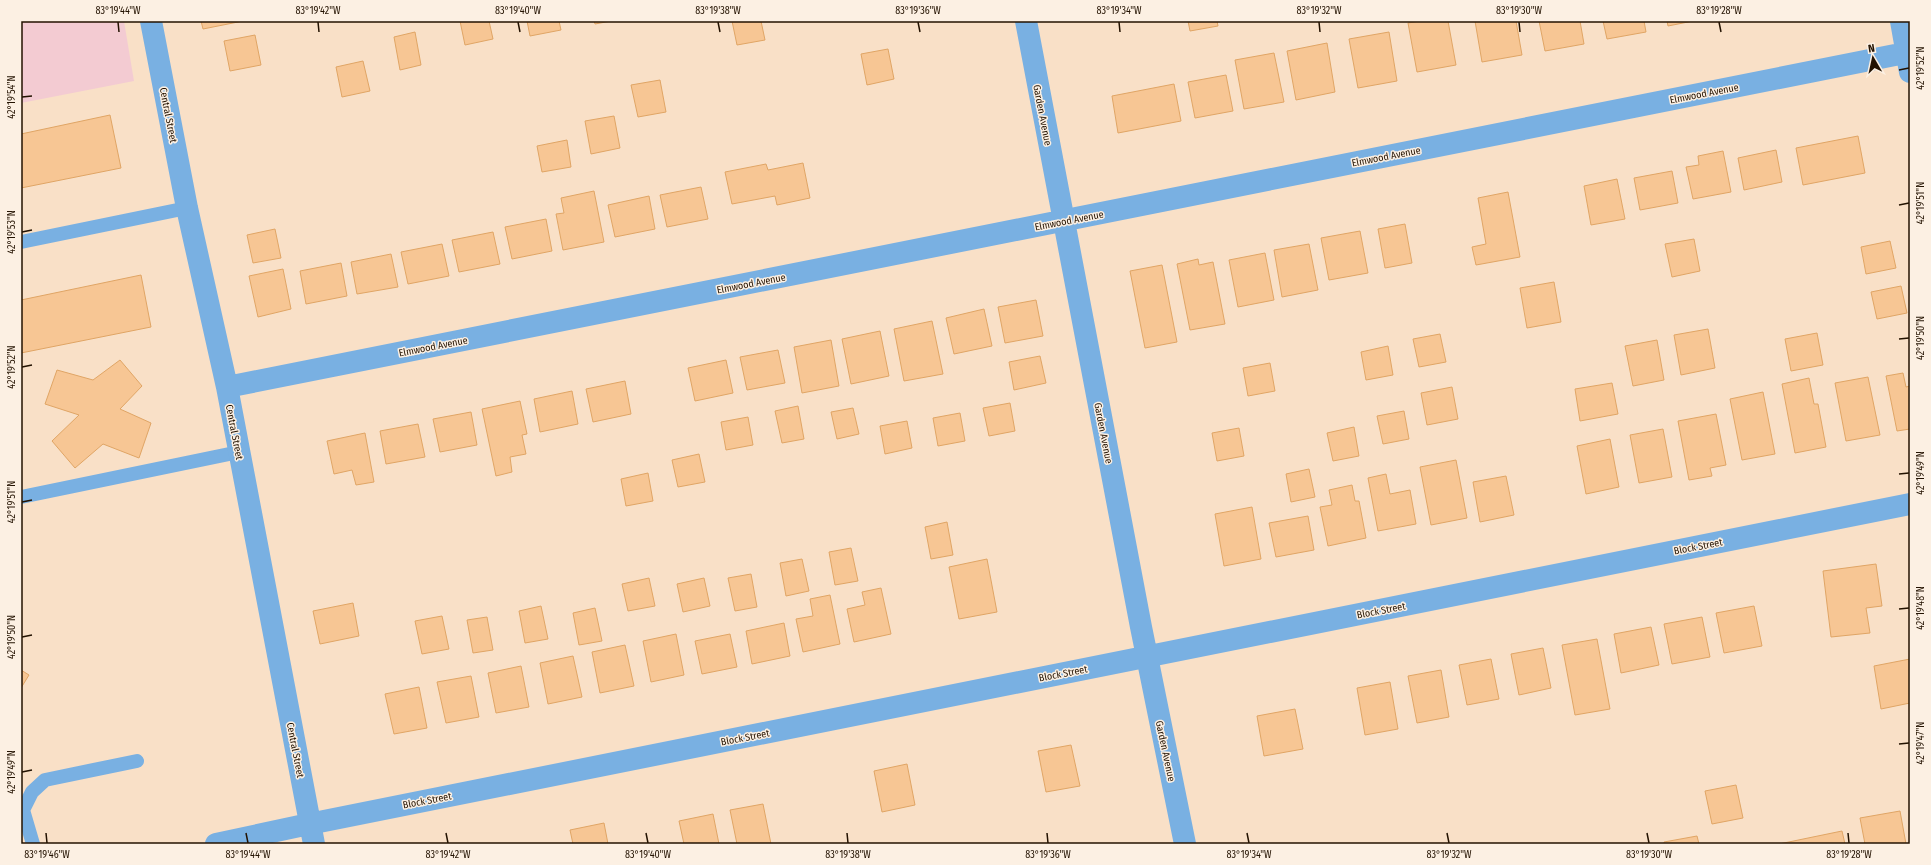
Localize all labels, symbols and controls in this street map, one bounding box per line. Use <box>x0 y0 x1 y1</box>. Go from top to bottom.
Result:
text: 83°19'44"W <box>95 5 141 17</box>
text: 83°19'42"W <box>296 5 341 17</box>
text: 83°19'40"W <box>495 5 541 17</box>
text: 83°19'38"W <box>695 5 741 17</box>
text: 83°19'36"W <box>895 5 941 17</box>
text: 83°19'34"W <box>1096 5 1142 17</box>
text: 83°19'32"W <box>1296 5 1342 17</box>
text: 83°19'30"W <box>1496 5 1542 17</box>
text: 83°19'28"W <box>1696 5 1742 17</box>
north arrow <box>1853 38 1893 78</box>
text: N <box>1867 42 1876 56</box>
text: 42°19'52"N <box>1915 46 1927 90</box>
text: 42°19'54"N <box>6 75 18 119</box>
street label: Elmwood Avenue <box>1669 81 1740 107</box>
street label: Garden Avenue <box>1030 84 1054 147</box>
street label: Central Street <box>157 87 179 144</box>
street label: Elmwood Avenue <box>1351 144 1422 170</box>
text: 42°19'51"N <box>1915 182 1927 224</box>
street label: Elmwood Avenue <box>1034 208 1105 234</box>
text: 42°19'53"N <box>6 210 18 254</box>
street label: Elmwood Avenue <box>716 271 787 297</box>
text: 42°19'50"N <box>1915 316 1927 360</box>
street label: Elmwood Avenue <box>398 334 469 360</box>
text: 42°19'52"N <box>6 345 18 389</box>
street label: Garden Avenue <box>1091 402 1115 465</box>
street label: Central Street <box>223 404 245 461</box>
text: 42°19'49"N <box>1915 451 1927 495</box>
text: 42°19'51"N <box>6 481 18 523</box>
street label: Block Street <box>1673 536 1724 558</box>
text: 42°19'48"N <box>1915 586 1927 630</box>
street label: Block Street <box>1356 600 1407 622</box>
text: 42°19'50"N <box>6 615 18 659</box>
street label: Block Street <box>1038 663 1089 685</box>
street label: Garden Avenue <box>1153 720 1177 783</box>
street label: Central Street <box>284 722 306 779</box>
text: 42°19'47"N <box>1915 722 1927 764</box>
street label: Block Street <box>720 727 771 749</box>
text: 42°19'49"N <box>6 750 18 794</box>
street label: Block Street <box>402 790 453 812</box>
text: 83°19'46"W <box>24 849 70 861</box>
text: 83°19'44"W <box>225 849 271 861</box>
text: 83°19'42"W <box>426 849 471 861</box>
text: 83°19'40"W <box>625 849 671 861</box>
text: 83°19'38"W <box>825 849 871 861</box>
text: 83°19'36"W <box>1025 849 1071 861</box>
text: 83°19'34"W <box>1226 849 1272 861</box>
text: 83°19'32"W <box>1426 849 1472 861</box>
text: 83°19'30"W <box>1626 849 1672 861</box>
text: 83°19'28"W <box>1826 849 1872 861</box>

